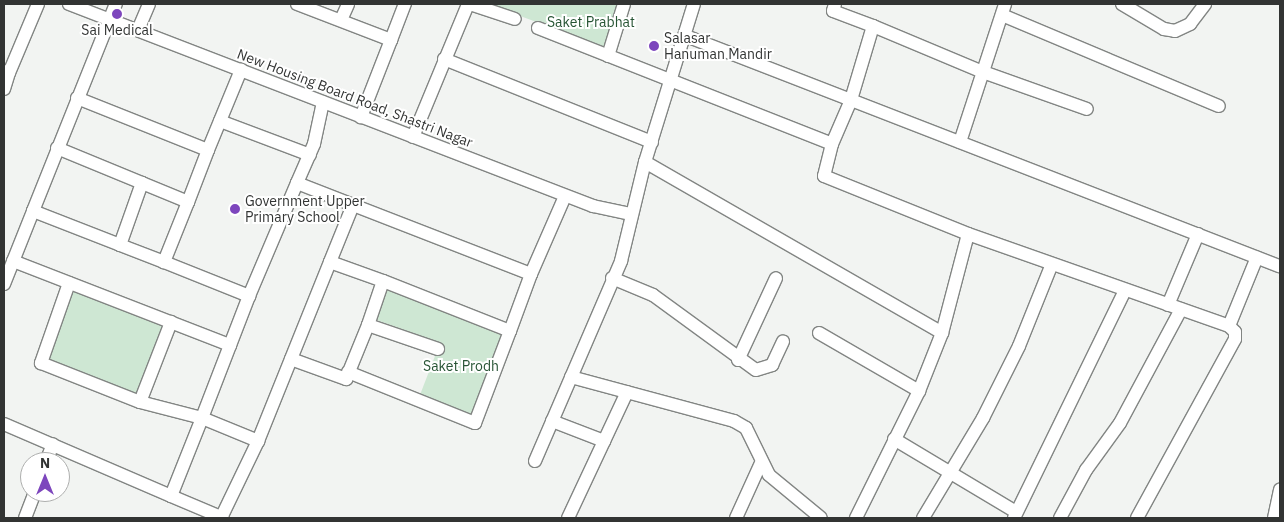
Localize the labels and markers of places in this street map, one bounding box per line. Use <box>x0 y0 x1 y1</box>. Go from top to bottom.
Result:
marker: Sai Medical <box>111 8 123 20</box>
place label: Sai Medical <box>81 22 153 38</box>
place label: Salasar Hanuman Mandir <box>664 30 772 62</box>
marker: Salasar Hanuman Mandir <box>648 40 660 52</box>
place label: Government Upper Primary School <box>245 193 365 226</box>
marker: Government Upper Primary School <box>229 203 241 215</box>

